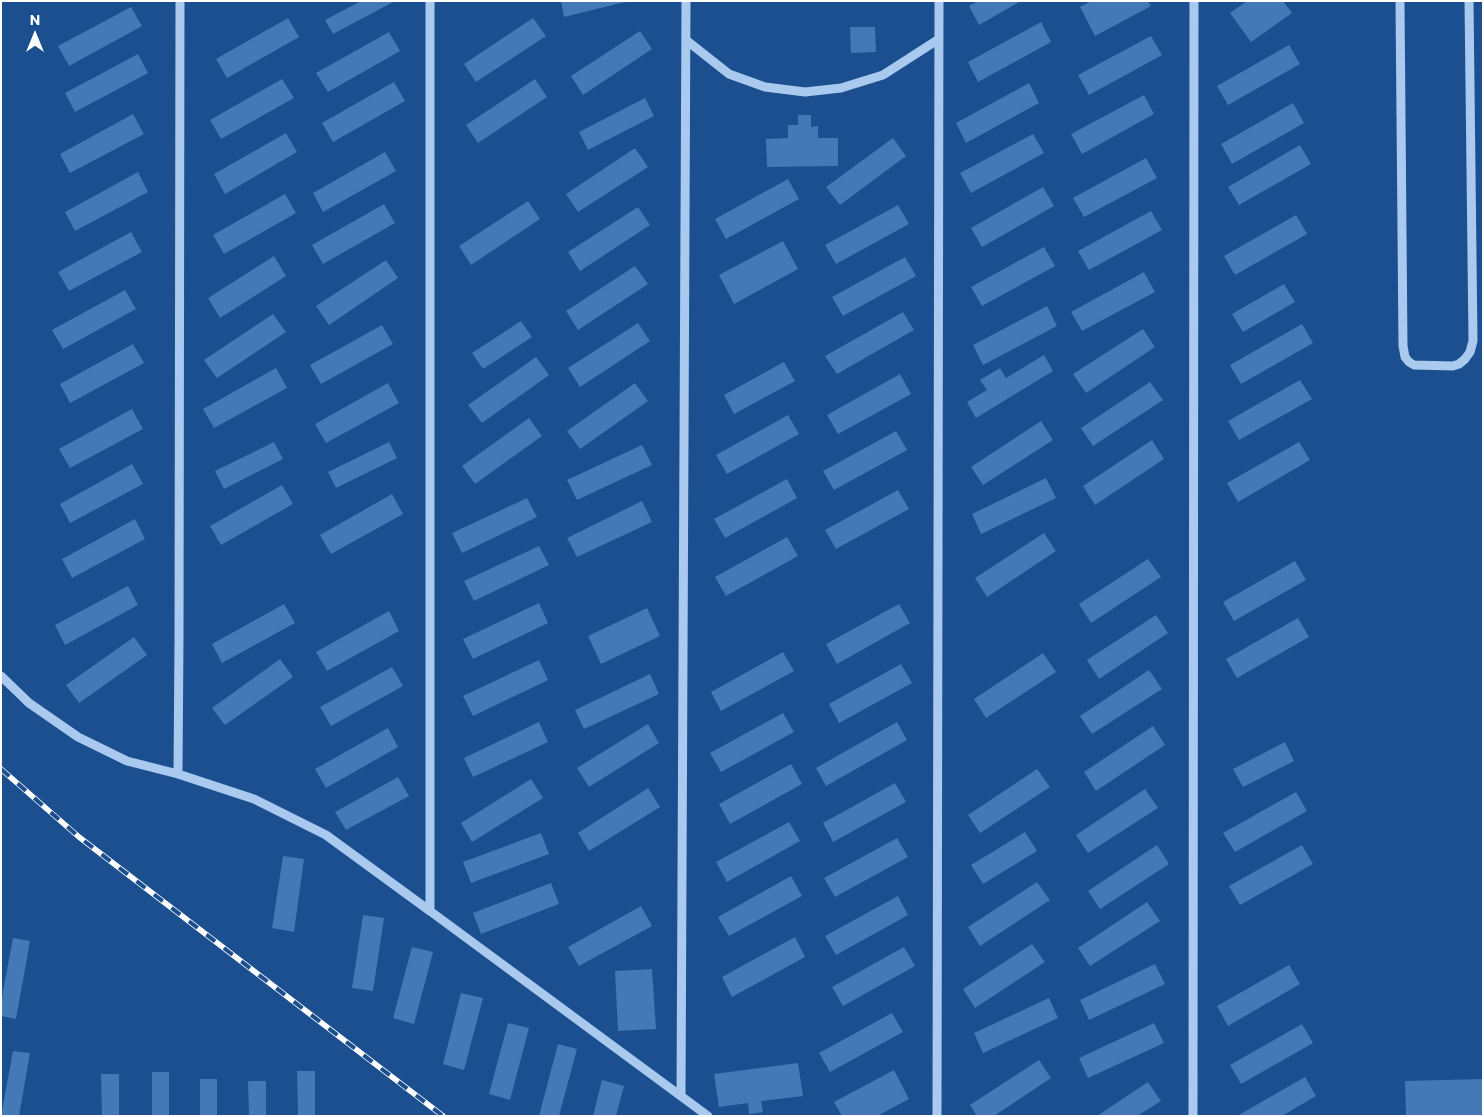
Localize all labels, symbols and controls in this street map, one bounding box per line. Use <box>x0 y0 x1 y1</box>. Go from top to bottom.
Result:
north arrow <box>10 10 60 60</box>
text: N <box>30 11 40 28</box>

